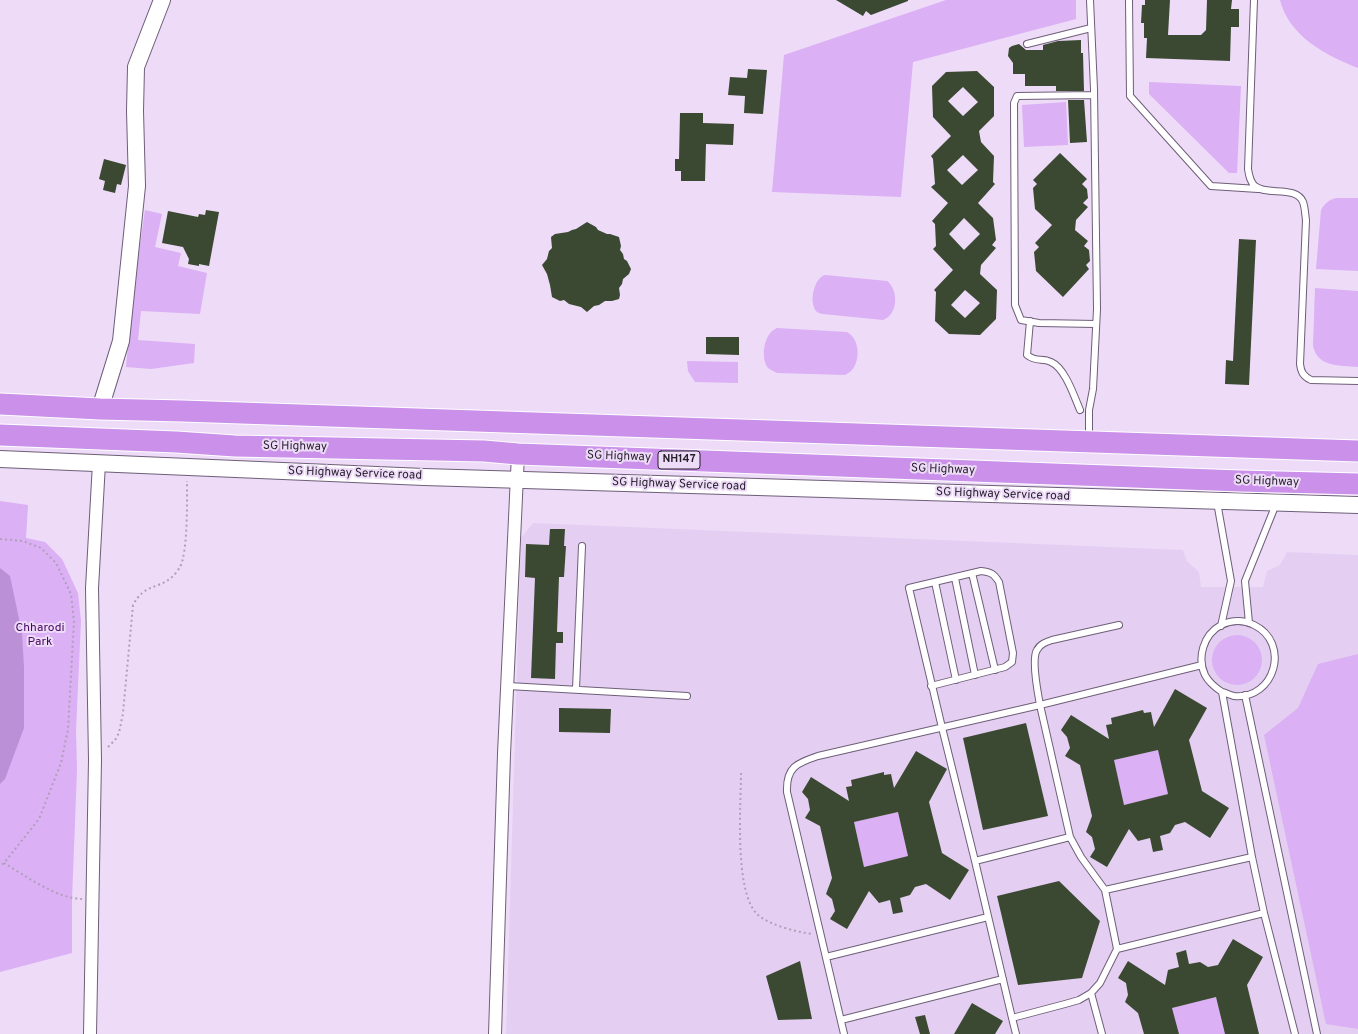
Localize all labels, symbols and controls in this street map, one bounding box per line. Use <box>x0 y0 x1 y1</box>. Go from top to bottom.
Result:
street label: SG Highway <box>263 439 327 455</box>
street label: SG Highway <box>587 449 651 465</box>
road number: NH147 <box>658 451 700 469</box>
street label: SG Highway <box>911 462 975 478</box>
street label: SG Highway Service road <box>288 464 422 484</box>
street label: SG Highway <box>1235 474 1299 490</box>
street label: SG Highway Service road <box>612 475 746 495</box>
street label: SG Highway Service road <box>936 485 1070 505</box>
park label: Chharodi Park <box>16 622 64 650</box>

